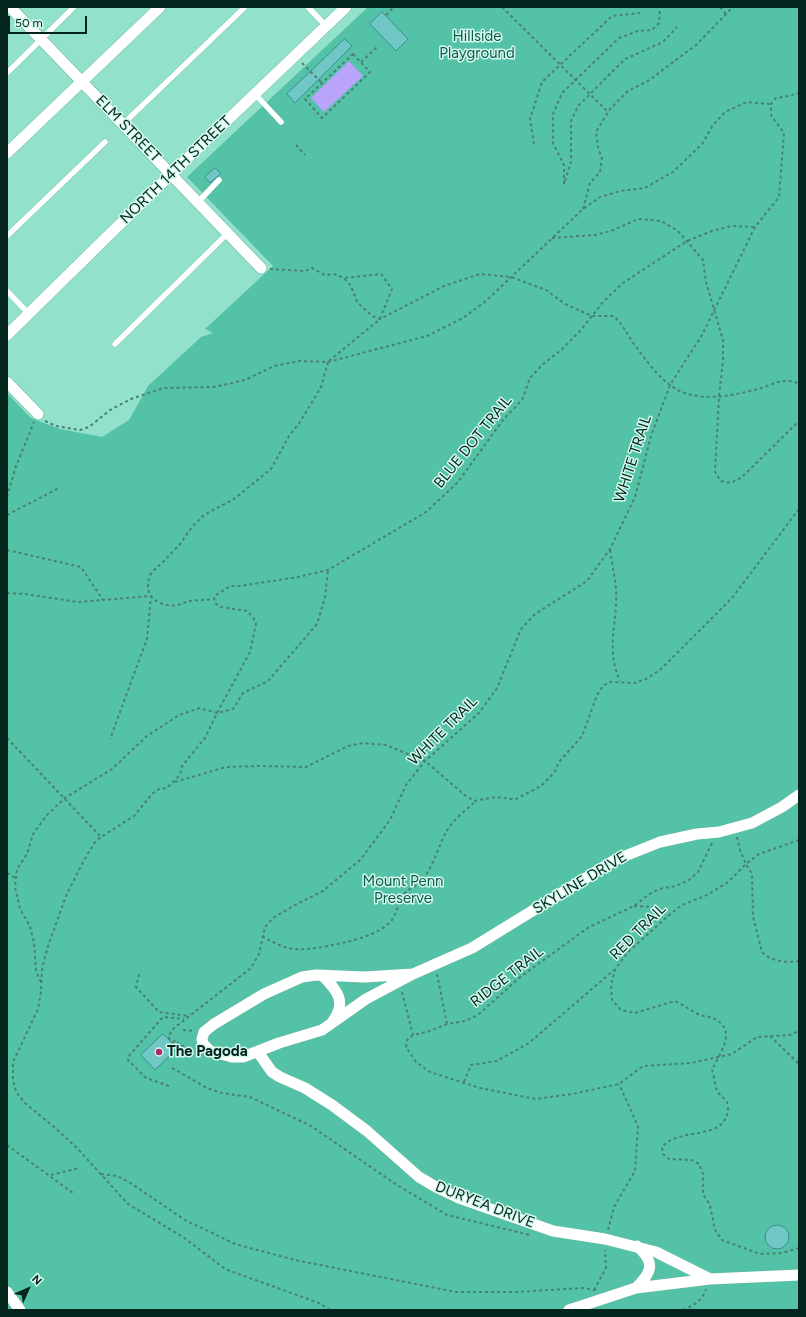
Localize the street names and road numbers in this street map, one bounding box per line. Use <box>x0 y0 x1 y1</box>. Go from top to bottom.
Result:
street label: ELM STREET <box>92 92 164 166</box>
street label: NORTH 14TH STREET <box>117 112 235 228</box>
street label: BLUE DOT TRAIL <box>430 392 516 492</box>
street label: WHITE TRAIL <box>610 413 656 505</box>
street label: WHITE TRAIL <box>405 693 481 769</box>
street label: SKYLINE DRIVE <box>530 848 630 918</box>
street label: RED TRAIL <box>606 900 670 964</box>
street label: RIDGE TRAIL <box>467 943 547 1011</box>
street label: DURYEA DRIVE <box>433 1178 537 1232</box>

